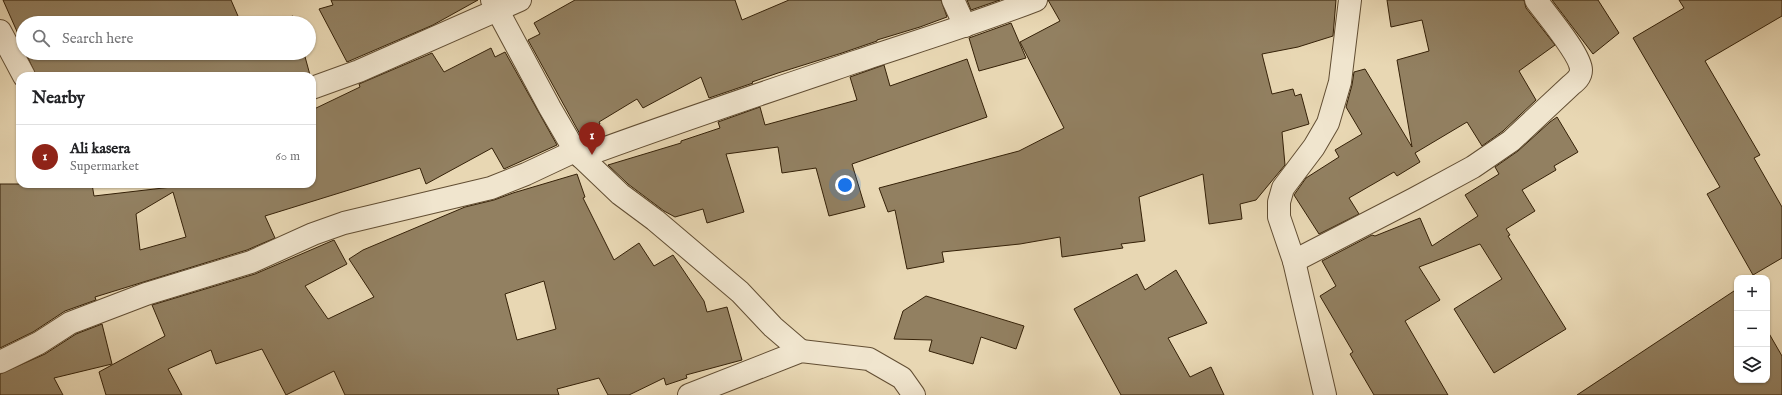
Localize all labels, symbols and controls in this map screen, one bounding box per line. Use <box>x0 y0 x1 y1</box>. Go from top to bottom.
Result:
search box <box>16 16 316 60</box>
icon: search <box>30 27 52 49</box>
text: Search here <box>62 29 133 48</box>
text: Nearby <box>32 88 85 109</box>
pin: 1 <box>579 122 605 155</box>
text: Ali kasera <box>70 139 130 158</box>
text: 1 <box>43 148 47 165</box>
text: 60 m <box>275 148 300 165</box>
text: Supermarket <box>70 158 139 175</box>
your location <box>835 175 855 195</box>
map controls <box>1734 275 1770 383</box>
button: + <box>1734 275 1770 311</box>
button: − <box>1734 311 1770 347</box>
button: layers <box>1734 347 1770 383</box>

